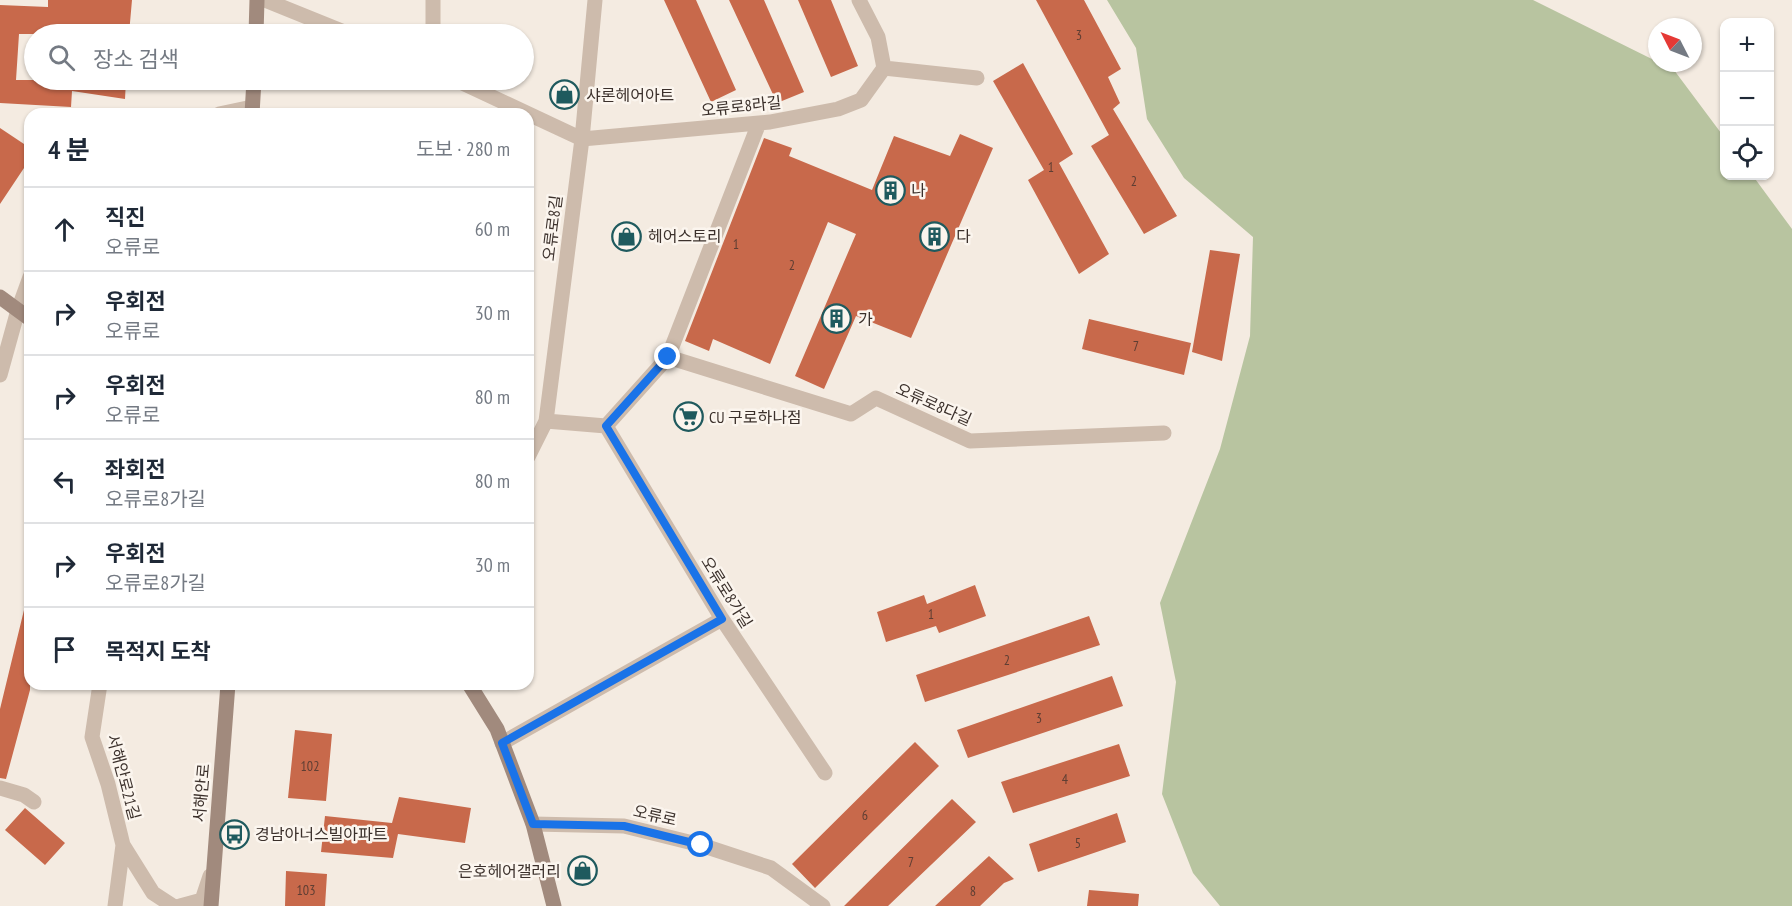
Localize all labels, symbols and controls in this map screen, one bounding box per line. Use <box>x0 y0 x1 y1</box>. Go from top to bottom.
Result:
north arrow <box>1648 18 1702 72</box>
map controls <box>1720 18 1774 180</box>
button: + <box>1720 18 1774 72</box>
search box <box>24 24 534 90</box>
house number: 3 <box>1076 26 1082 44</box>
icon: search <box>45 41 78 74</box>
text: 장소 검색 <box>93 45 179 73</box>
button: − <box>1720 72 1774 126</box>
shop icon: 샤론헤어아트 <box>549 79 581 111</box>
place label: 샤론헤어아트 <box>586 85 674 105</box>
street label: 오류로8라길 <box>700 92 782 120</box>
button: locate <box>1720 126 1774 180</box>
text: 4 분 <box>48 133 90 166</box>
text: 도보 · 280 m <box>416 136 510 162</box>
house number: 1 <box>1048 158 1054 176</box>
house number: 2 <box>1131 172 1137 190</box>
building icon: 나 <box>874 174 906 206</box>
place label: 나 <box>911 180 926 200</box>
street label: 오류로8길 <box>538 194 566 262</box>
text: 직진 <box>105 203 145 231</box>
icon: ahead <box>48 213 81 246</box>
text: 60 m <box>475 216 510 242</box>
shop icon: 헤어스토리 <box>611 220 643 252</box>
building icon: 다 <box>919 220 951 252</box>
place label: 헤어스토리 <box>648 226 722 246</box>
place label: 다 <box>956 226 971 246</box>
text: 오류로 <box>105 234 160 260</box>
house number: 1 <box>733 235 739 253</box>
house number: 2 <box>789 256 795 274</box>
text: 우회전 <box>105 287 166 315</box>
icon: right <box>48 297 81 330</box>
text: 30 m <box>475 300 510 326</box>
building icon: 가 <box>821 303 853 335</box>
place label: 가 <box>858 309 873 329</box>
text: 오류로 <box>105 318 160 344</box>
house number: 7 <box>1133 337 1139 355</box>
route end <box>654 343 680 369</box>
text: 우회전 <box>105 371 166 399</box>
street label: 오류로8다길 <box>893 378 975 430</box>
icon: right <box>48 381 81 414</box>
text: 80 m <box>475 384 510 410</box>
supermarket icon: CU 구로하나점 <box>672 401 704 433</box>
text: 오류로 <box>105 402 160 428</box>
place label: CU 구로하나점 <box>709 407 802 427</box>
text: 좌회전 <box>105 455 166 483</box>
icon: left <box>48 465 81 498</box>
text: 80 m <box>475 468 510 494</box>
text: 오류로8가길 <box>105 486 206 512</box>
text: 우회전 <box>105 539 166 567</box>
icon: right <box>48 549 81 582</box>
text: 30 m <box>475 552 510 578</box>
street label: 오류로8가길 <box>697 552 757 632</box>
text: 오류로8가길 <box>105 570 206 596</box>
house number: 1 <box>928 605 934 623</box>
icon: arrive <box>48 633 81 666</box>
text: 목적지 도착 <box>105 637 211 665</box>
house number: 2 <box>1004 651 1010 669</box>
house number: 3 <box>1036 709 1042 727</box>
street label: 서해안로21길 <box>103 732 145 822</box>
house number: 102 <box>301 757 319 775</box>
street label: 서해안로 <box>188 763 214 823</box>
house number: 4 <box>1062 770 1069 788</box>
street label: 오류로 <box>631 800 679 830</box>
house number: 6 <box>862 806 868 824</box>
bus stop icon: 경남아너스빌아파트 <box>218 818 250 850</box>
place label: 경남아너스빌아파트 <box>255 824 387 844</box>
route start <box>687 831 713 857</box>
house number: 5 <box>1075 834 1081 852</box>
house number: 7 <box>908 853 914 871</box>
shop icon: 은호헤어갤러리 <box>566 855 598 887</box>
place label: 은호헤어갤러리 <box>458 861 561 881</box>
house number: 103 <box>297 881 315 899</box>
house number: 8 <box>970 882 976 900</box>

